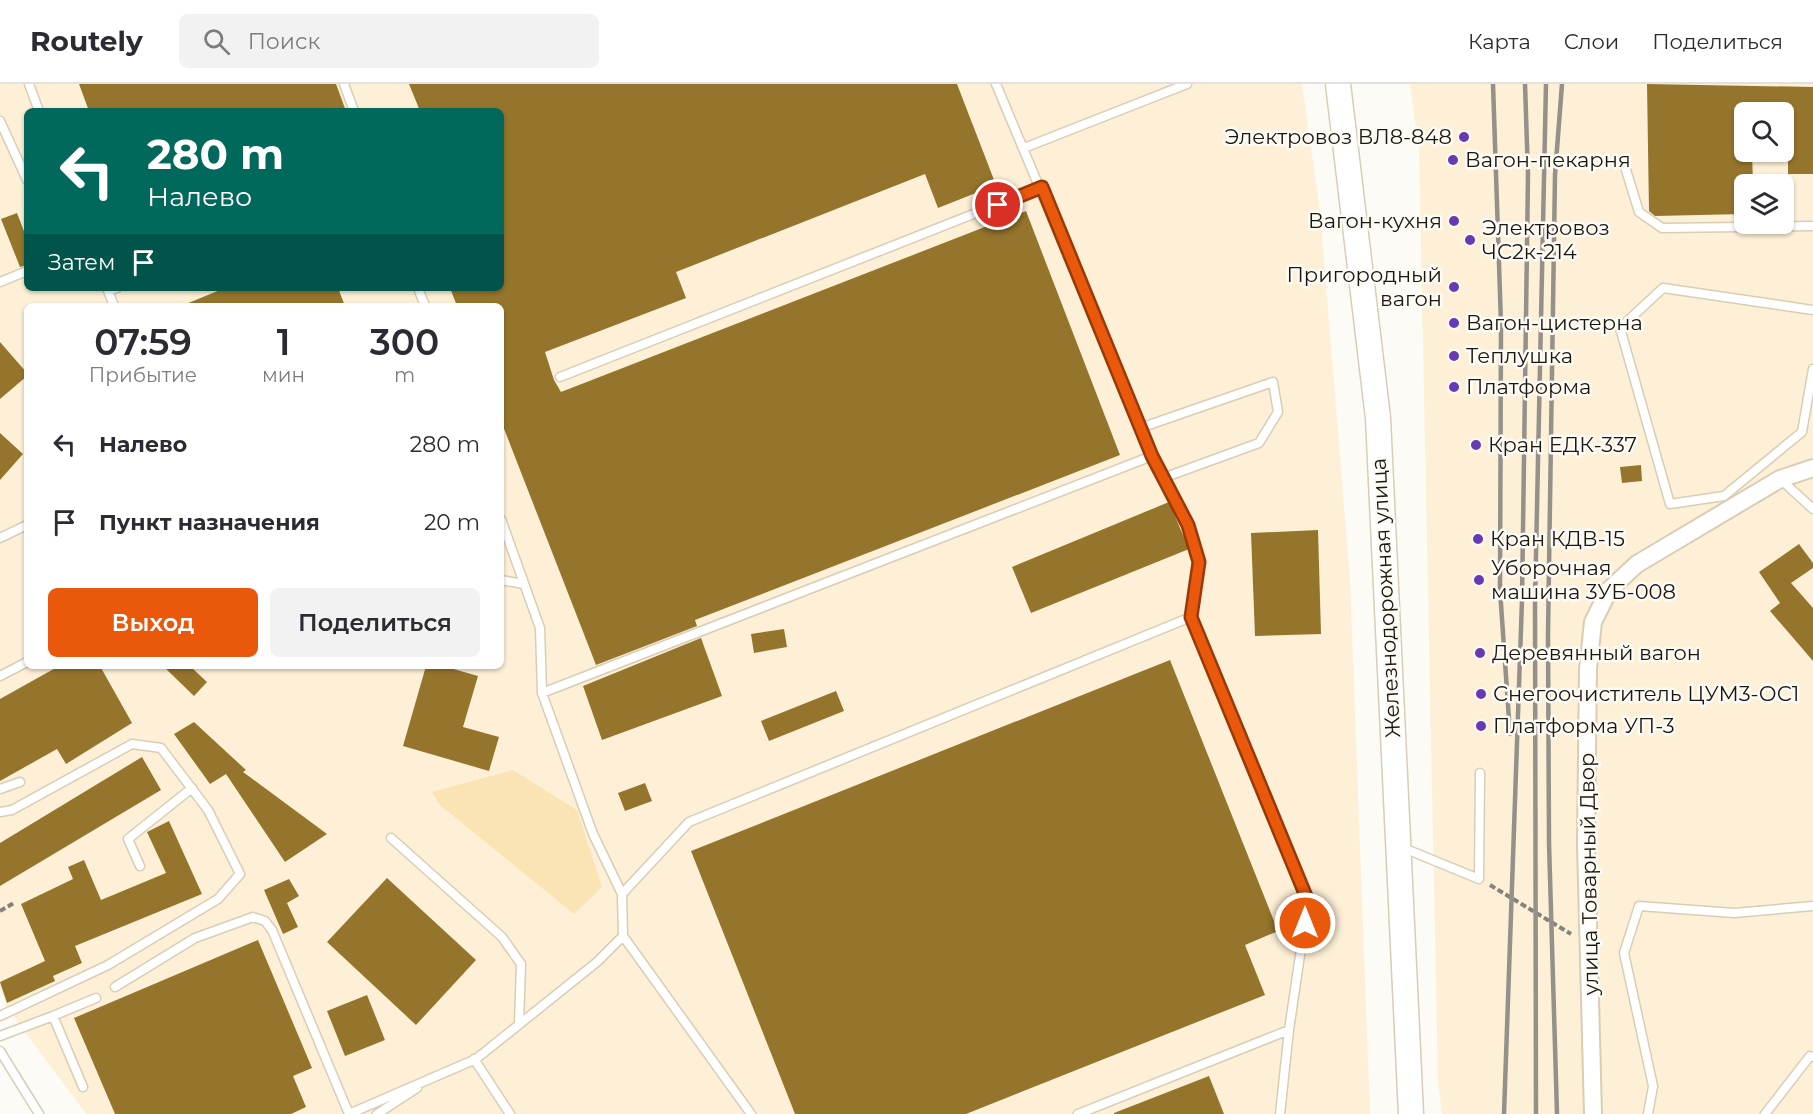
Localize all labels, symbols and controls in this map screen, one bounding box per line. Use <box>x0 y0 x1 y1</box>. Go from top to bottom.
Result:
search box <box>179 14 599 68</box>
text: Routely <box>30 24 143 58</box>
icon: search <box>200 25 233 58</box>
text: Поиск <box>248 28 320 55</box>
text: Карта <box>1468 29 1531 54</box>
text: Слои <box>1564 29 1619 54</box>
text: Поделиться <box>1652 29 1783 54</box>
map controls <box>1734 102 1794 234</box>
button: search <box>1734 102 1794 162</box>
place label: Электровоз ВЛ8-848 <box>1224 124 1452 149</box>
text: 280 m <box>147 128 284 180</box>
marker: Электровоз ВЛ8-848 <box>1457 130 1471 144</box>
icon: left <box>48 132 126 210</box>
place label: Вагон-пекарня <box>1465 147 1631 172</box>
marker: Вагон-пекарня <box>1446 153 1460 167</box>
button: layers <box>1734 174 1794 234</box>
pin <box>972 179 1023 230</box>
text: Налево <box>147 180 252 213</box>
icon: arrive <box>981 188 1014 221</box>
place label: Вагон-кухня <box>1308 208 1442 233</box>
marker: Вагон-кухня <box>1447 214 1461 228</box>
place label: Электровоз ЧС2к-214 <box>1482 215 1610 264</box>
marker: Электровоз ЧС2к-214 <box>1463 233 1477 247</box>
icon: arrive <box>127 246 160 279</box>
text: Затем <box>48 249 115 276</box>
place label: Пригородный вагон <box>1287 262 1442 311</box>
marker: Пригородный вагон <box>1447 280 1461 294</box>
place label: Вагон-цистерна <box>1466 310 1643 335</box>
marker: Вагон-цистерна <box>1447 316 1461 330</box>
text: 07:59 <box>94 320 192 364</box>
text: 1 <box>277 320 290 364</box>
text: 300 <box>370 320 439 364</box>
place label: Теплушка <box>1466 343 1573 368</box>
marker: Теплушка <box>1447 349 1461 363</box>
text: Прибытие <box>89 363 197 387</box>
text: мин <box>262 363 305 387</box>
text: m <box>394 363 415 387</box>
place label: Платформа <box>1466 374 1591 399</box>
marker: Платформа <box>1447 380 1461 394</box>
icon: left <box>48 428 81 461</box>
text: Налево <box>99 431 187 458</box>
text: 280 m <box>410 431 480 458</box>
place label: Кран ЕДК-337 <box>1488 432 1637 457</box>
marker: Кран ЕДК-337 <box>1469 438 1483 452</box>
street label: Железнодорожная улица <box>1366 457 1405 739</box>
icon: arrive <box>48 506 81 539</box>
text: Пункт назначения <box>99 509 320 536</box>
text: 20 m <box>424 509 480 536</box>
place label: Кран КДВ-15 <box>1490 526 1625 551</box>
marker: Кран КДВ-15 <box>1471 532 1485 546</box>
place label: Уборочная машина 3УБ-008 <box>1491 555 1676 604</box>
marker: Уборочная машина 3УБ-008 <box>1472 573 1486 587</box>
button: Выход <box>48 588 258 657</box>
button: Поделиться <box>270 588 480 657</box>
place label: Деревянный вагон <box>1492 640 1701 665</box>
marker: Деревянный вагон <box>1473 646 1487 660</box>
place label: Снегоочиститель ЦУМ3-ОС1 <box>1493 681 1799 706</box>
marker: Снегоочиститель ЦУМ3-ОС1 <box>1474 687 1488 701</box>
place label: Платформа УП-3 <box>1493 713 1675 738</box>
marker: Платформа УП-3 <box>1474 719 1488 733</box>
street label: улица Товарный Двор <box>1574 752 1603 997</box>
position arrow <box>1273 891 1337 955</box>

